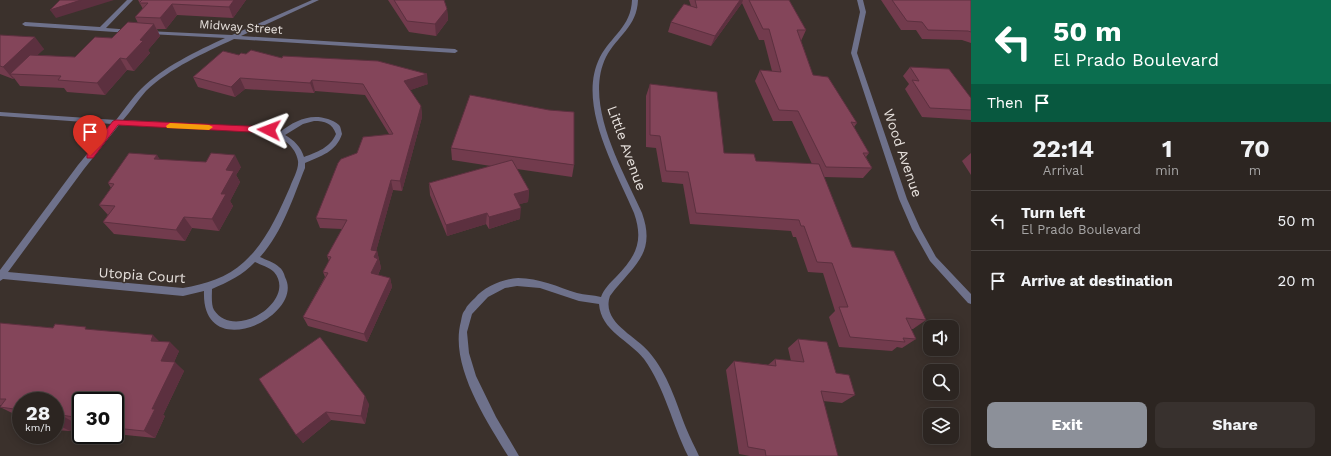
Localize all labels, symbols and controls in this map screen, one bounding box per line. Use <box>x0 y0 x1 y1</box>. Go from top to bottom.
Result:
text: 50 m <box>1053 15 1122 48</box>
icon: left <box>987 16 1039 68</box>
street label: Midway Street <box>199 17 283 37</box>
text: El Prado Boulevard <box>1053 49 1219 70</box>
icon: arrive <box>1031 92 1053 114</box>
text: Then <box>987 94 1023 112</box>
street label: Little Avenue <box>604 103 650 193</box>
street label: Wood Avenue <box>880 107 926 199</box>
position arrow <box>248 109 290 151</box>
pin <box>73 115 107 156</box>
icon: arrive <box>79 121 101 143</box>
text: 22:14 <box>1032 135 1094 163</box>
text: 1 <box>1162 135 1172 163</box>
text: 70 <box>1240 135 1270 163</box>
text: Arrival <box>1043 163 1083 178</box>
text: min <box>1155 163 1179 178</box>
text: m <box>1249 163 1261 178</box>
text: Turn left <box>1021 204 1085 222</box>
icon: left <box>987 210 1009 232</box>
text: 50 m <box>1278 212 1315 230</box>
text: El Prado Boulevard <box>1021 222 1141 237</box>
street label: Utopia Court <box>98 264 186 286</box>
icon: arrive <box>987 270 1009 292</box>
text: Arrive at destination <box>1021 272 1173 290</box>
text: 20 m <box>1278 272 1315 290</box>
map controls <box>923 320 959 444</box>
button: sound <box>923 320 959 356</box>
button: search <box>923 364 959 400</box>
speed limit sign: 30 <box>72 392 124 444</box>
text: 28 <box>26 401 50 425</box>
button: Exit <box>987 402 1147 448</box>
button: Share <box>1155 402 1315 448</box>
button: layers <box>923 408 959 444</box>
text: km/h <box>25 422 51 433</box>

